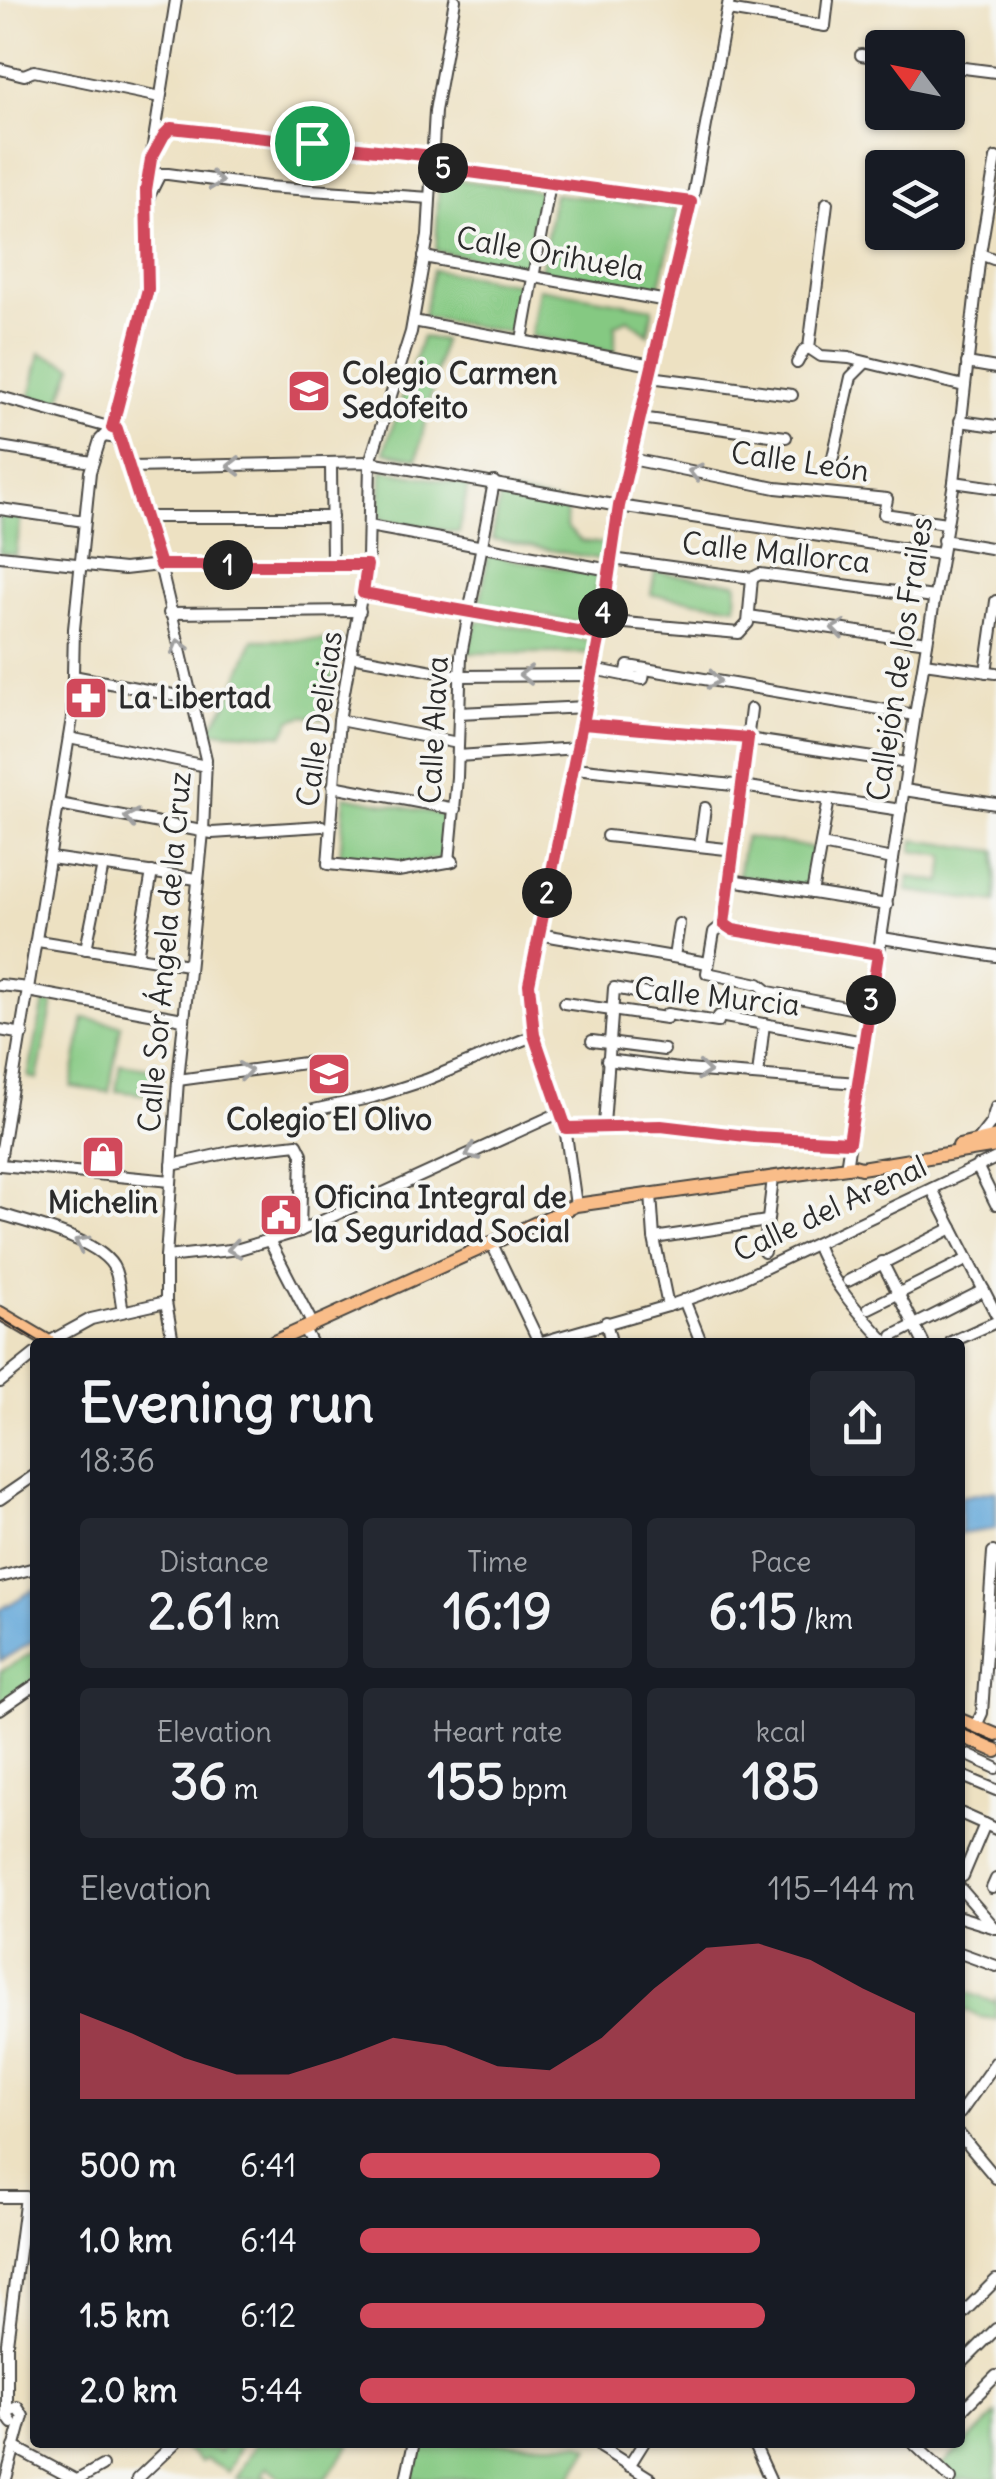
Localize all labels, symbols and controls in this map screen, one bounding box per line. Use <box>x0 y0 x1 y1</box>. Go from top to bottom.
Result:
north arrow <box>865 30 965 130</box>
map controls <box>865 30 965 250</box>
pin <box>270 101 355 186</box>
icon: arrive <box>285 116 340 171</box>
pin: 5 <box>418 143 468 193</box>
text: 5 <box>435 150 451 186</box>
button: layers <box>865 150 965 250</box>
one-way arrow <box>208 169 224 190</box>
street label: Calle Orihuela <box>453 218 647 288</box>
place label: Colegio Carmen Sedofeito <box>342 354 557 426</box>
school or university icon: Colegio Carmen Sedofeito <box>286 368 332 414</box>
street label: Calle León <box>729 433 872 490</box>
one-way arrow <box>226 455 242 476</box>
one-way arrow <box>686 463 703 484</box>
street label: Callejón de los Frailes <box>858 514 940 804</box>
street label: Calle Mallorca <box>680 523 872 581</box>
pin: 1 <box>203 540 253 590</box>
text: 1 <box>222 547 234 583</box>
pin: 4 <box>578 588 628 638</box>
text: 4 <box>595 595 611 631</box>
one-way arrow <box>830 619 847 640</box>
street label: Calle Delicias <box>288 629 350 809</box>
one-way arrow <box>170 639 191 656</box>
street label: Calle Alava <box>410 655 456 805</box>
one-way arrow <box>518 665 534 686</box>
one-way arrow <box>706 669 722 690</box>
pharmacy icon: La Libertad <box>63 675 109 721</box>
place label: La Libertad <box>118 678 272 716</box>
street label: Calle Sor Ángela de la Cruz <box>128 770 199 1134</box>
one-way arrow <box>123 808 140 829</box>
pin: 2 <box>522 868 572 918</box>
text: 2 <box>539 875 555 911</box>
street label: Calle Murcia <box>633 968 802 1024</box>
pin: 3 <box>846 975 896 1025</box>
text: 3 <box>863 982 879 1018</box>
school or university icon: Colegio El Olivo <box>306 1051 352 1097</box>
one-way arrow <box>696 1060 712 1082</box>
one-way arrow <box>237 1061 253 1082</box>
place label: Colegio El Olivo <box>226 1100 432 1138</box>
shop icon: Michelin <box>80 1134 126 1180</box>
one-way arrow <box>464 1140 482 1160</box>
street label: Calle del Arenal <box>727 1147 932 1269</box>
place label: Oficina Integral de la Seguridad Social <box>314 1178 570 1250</box>
place label: Michelin <box>48 1183 158 1221</box>
public building icon: Oficina Integral de la Seguridad Social <box>258 1192 304 1238</box>
one-way arrow <box>73 1236 91 1255</box>
one-way arrow <box>226 1237 242 1258</box>
text: Evening run <box>80 1368 374 1437</box>
button: share <box>810 1371 915 1476</box>
text: 18:36 <box>80 1440 155 1481</box>
text: Distance <box>159 1544 269 1580</box>
text: Time <box>467 1544 528 1580</box>
text: Pace <box>750 1544 811 1580</box>
text: 2.61 <box>148 1580 235 1643</box>
text: 16:19 <box>443 1580 552 1643</box>
text: 6:15 <box>709 1580 797 1643</box>
text: km <box>235 1601 280 1637</box>
text: /km <box>797 1601 853 1637</box>
text: Elevation <box>157 1714 272 1750</box>
text: Heart rate <box>433 1714 562 1750</box>
text: kcal <box>756 1714 806 1750</box>
text: 36 <box>170 1750 227 1813</box>
text: 155 <box>427 1750 505 1813</box>
text: 185 <box>742 1750 820 1813</box>
text: m <box>227 1771 258 1807</box>
text: bpm <box>505 1771 567 1807</box>
text: Elevation <box>80 1868 211 1909</box>
text: 115–144 m <box>768 1868 915 1909</box>
text: 500 m <box>80 2145 176 2186</box>
text: 6:41 <box>240 2145 297 2186</box>
text: 1.0 km <box>80 2220 172 2261</box>
text: 6:14 <box>240 2220 297 2261</box>
text: 1.5 km <box>80 2295 170 2336</box>
text: 6:12 <box>240 2295 296 2336</box>
text: 2.0 km <box>80 2370 177 2411</box>
text: 5:44 <box>240 2370 303 2411</box>

